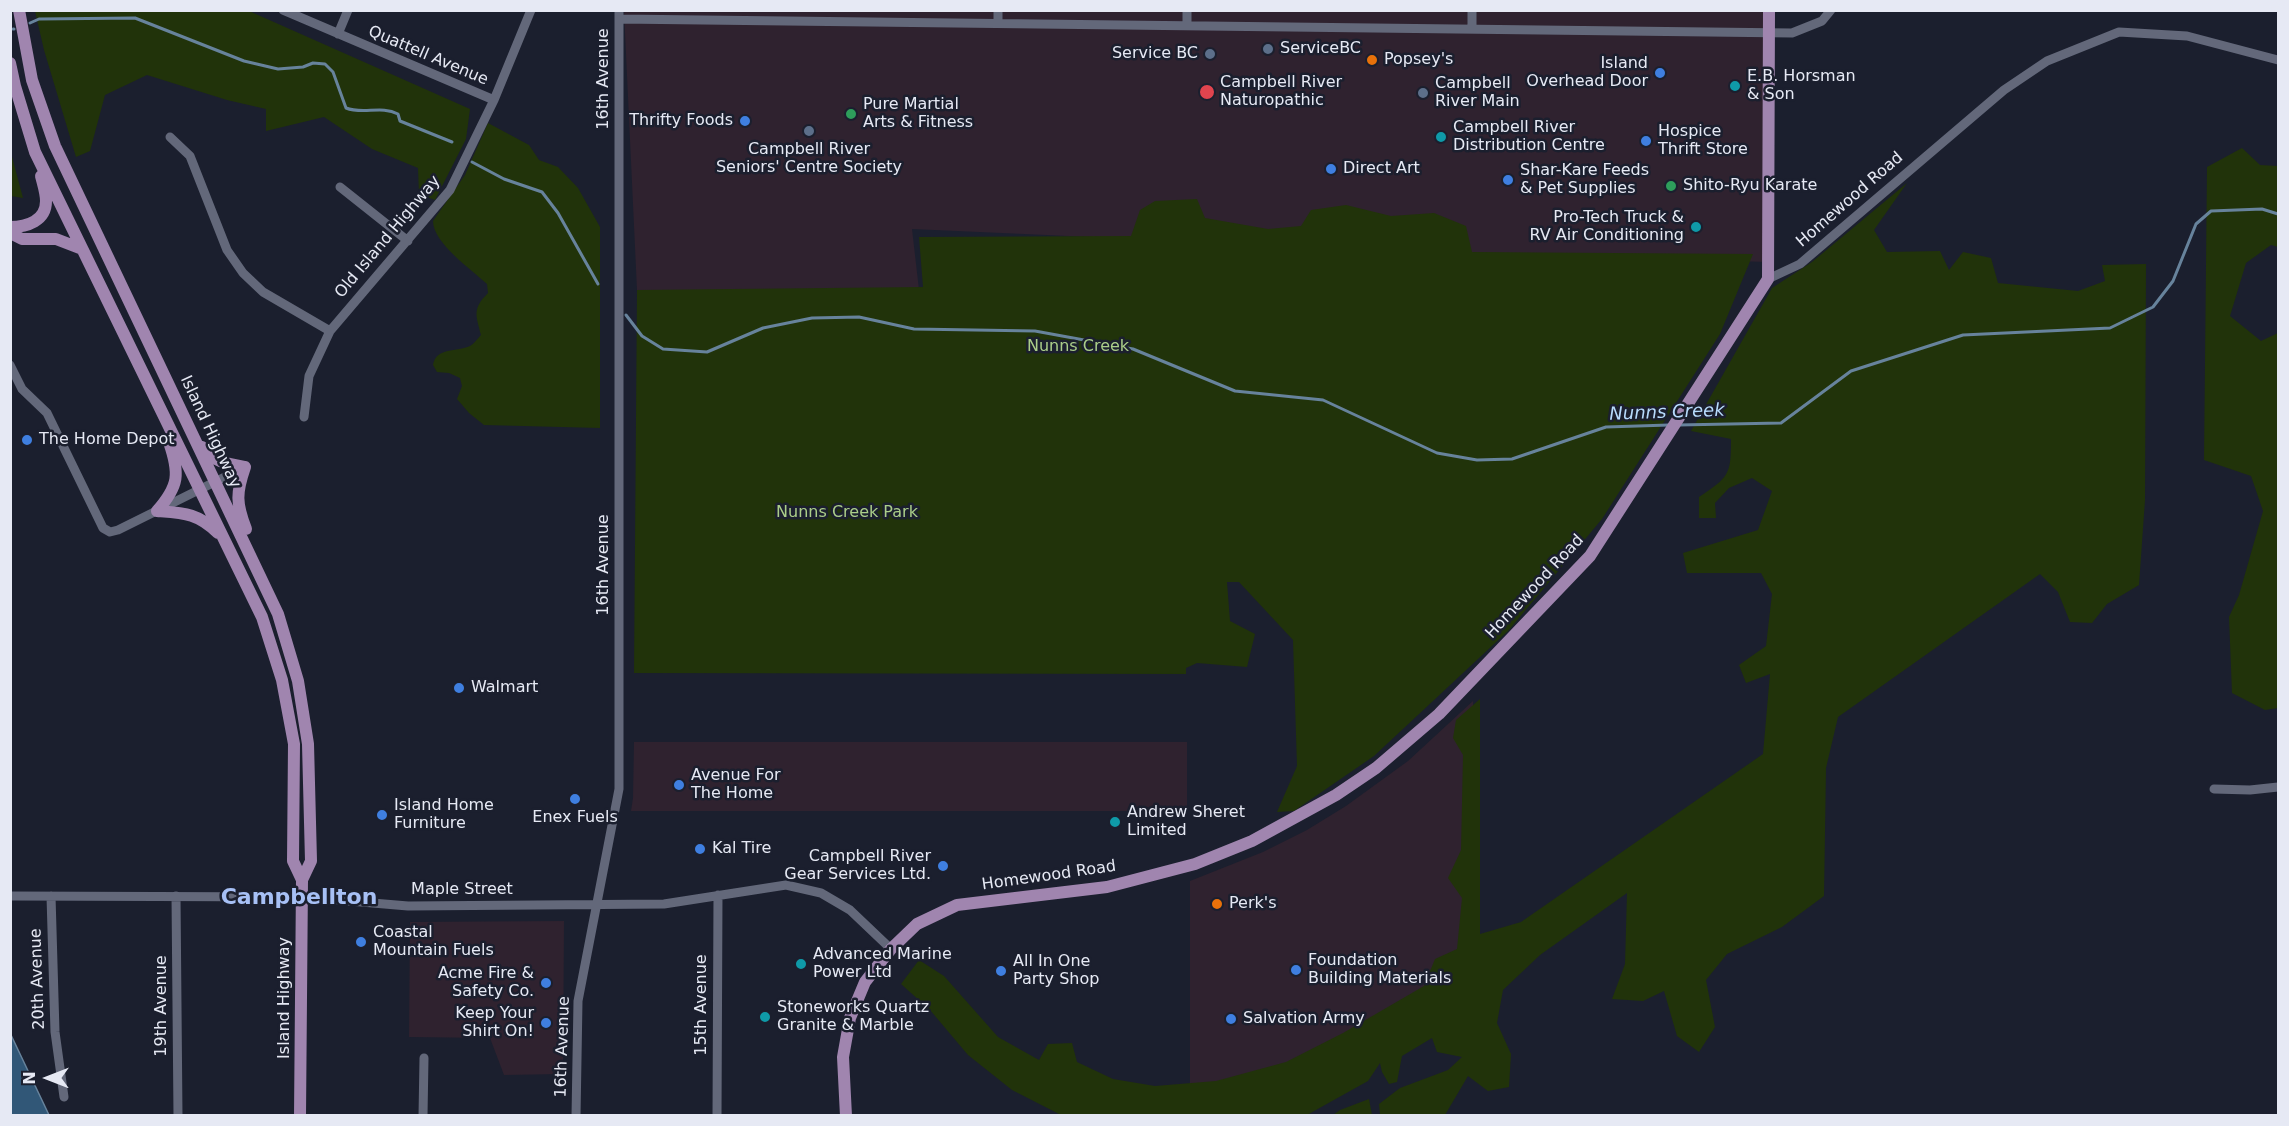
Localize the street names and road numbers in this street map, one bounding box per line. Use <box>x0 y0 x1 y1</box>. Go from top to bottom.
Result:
street label: Quattell Avenue <box>365 22 491 90</box>
street label: 16th Avenue <box>594 28 614 130</box>
street label: Homewood Road <box>1793 148 1907 252</box>
street label: Old Island Highway <box>331 172 445 302</box>
street label: Island Highway <box>176 373 244 491</box>
street label: 16th Avenue <box>594 514 614 616</box>
street label: Homewood Road <box>1482 531 1588 643</box>
street label: Homewood Road <box>981 857 1117 895</box>
street label: Maple Street <box>411 880 513 900</box>
street label: 20th Avenue <box>27 928 49 1030</box>
street label: Island Highway <box>275 937 295 1059</box>
street label: 15th Avenue <box>692 954 712 1056</box>
street label: 19th Avenue <box>152 955 172 1057</box>
street label: 16th Avenue <box>552 996 574 1098</box>

